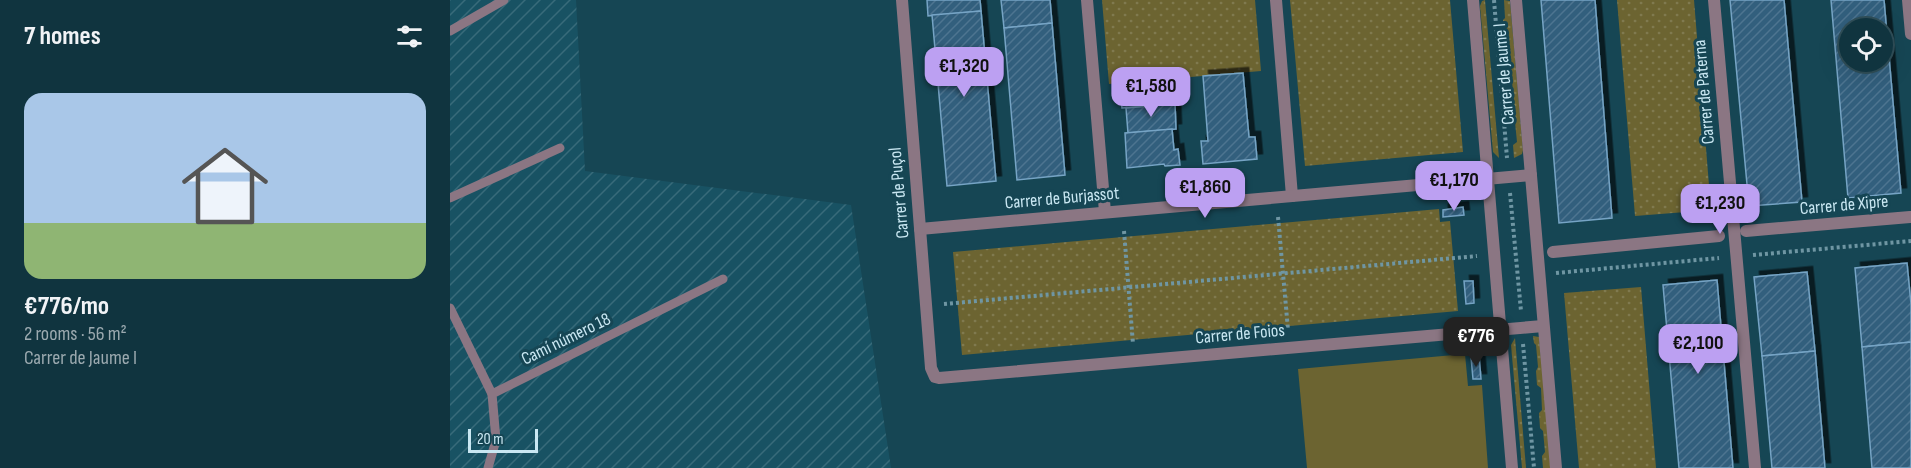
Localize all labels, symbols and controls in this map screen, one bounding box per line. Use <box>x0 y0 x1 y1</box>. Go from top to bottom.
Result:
map controls <box>1839 18 1893 72</box>
button: locate <box>1839 18 1893 72</box>
icon: filters <box>393 20 426 53</box>
text: 7 homes <box>24 21 101 52</box>
street label: Carrer de Jaume I <box>1489 22 1519 126</box>
street label: Carrer de Paterna <box>1689 39 1719 145</box>
pin: €1,320 <box>915 47 1013 98</box>
text: €1,320 <box>939 54 989 78</box>
pin: €1,580 <box>1102 67 1200 118</box>
text: €1,580 <box>1125 74 1177 98</box>
icon: home <box>171 132 279 240</box>
street label: Carrer de Puçol <box>885 147 913 239</box>
pin: €1,170 <box>1405 161 1503 212</box>
pin: €1,860 <box>1156 168 1254 219</box>
text: €1,170 <box>1429 168 1479 192</box>
text: €1,860 <box>1179 175 1231 199</box>
street label: Carrer de Burjassot <box>1004 182 1121 213</box>
pin: €1,230 <box>1671 184 1769 235</box>
text: €1,230 <box>1695 191 1745 215</box>
street label: Carrer de Xipre <box>1799 191 1889 219</box>
text: €776/mo <box>24 291 109 322</box>
street label: Camí número 18 <box>518 308 614 370</box>
pin: €776 <box>1440 317 1512 368</box>
street label: Carrer de Foios <box>1194 320 1286 348</box>
text: 2 rooms · 56 m² <box>24 322 127 346</box>
text: €776 <box>1457 324 1495 348</box>
pin: €2,100 <box>1649 324 1747 375</box>
text: €2,100 <box>1673 331 1723 355</box>
text: Carrer de Jaume I <box>24 346 137 370</box>
scale bar <box>468 426 538 454</box>
text: 20 m <box>477 430 504 449</box>

